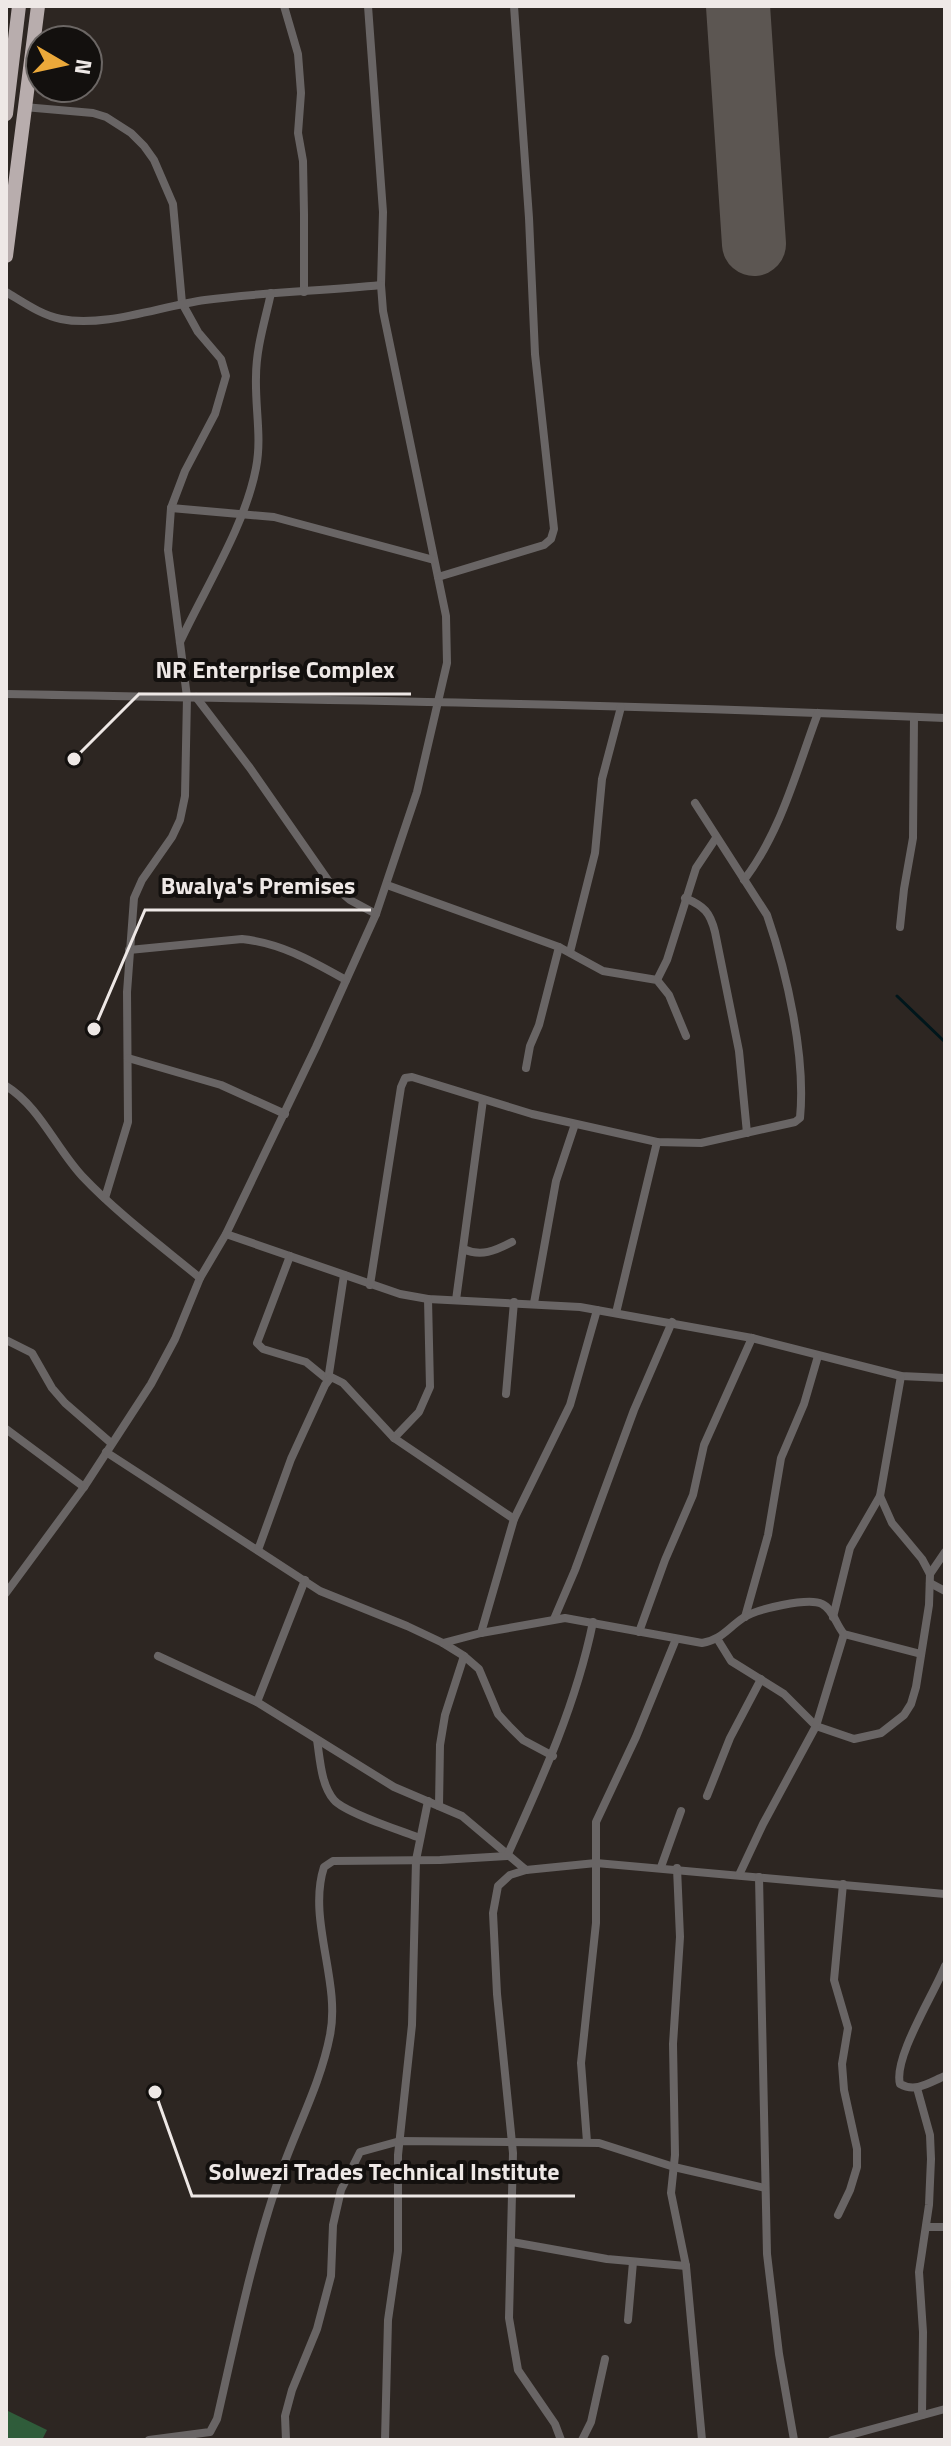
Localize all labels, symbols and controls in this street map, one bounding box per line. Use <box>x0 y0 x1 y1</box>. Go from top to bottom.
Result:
north arrow <box>24 24 104 104</box>
text: N <box>66 57 102 77</box>
callout: NR Enterprise Complex <box>139 646 411 694</box>
text: NR Enterprise Complex <box>155 651 395 687</box>
callout: Bwalya's Premises <box>145 862 371 910</box>
text: Bwalya's Premises <box>161 867 355 903</box>
callout: Solwezi Trades Technical Institute <box>192 2148 575 2196</box>
text: Solwezi Trades Technical Institute <box>209 2153 559 2189</box>

